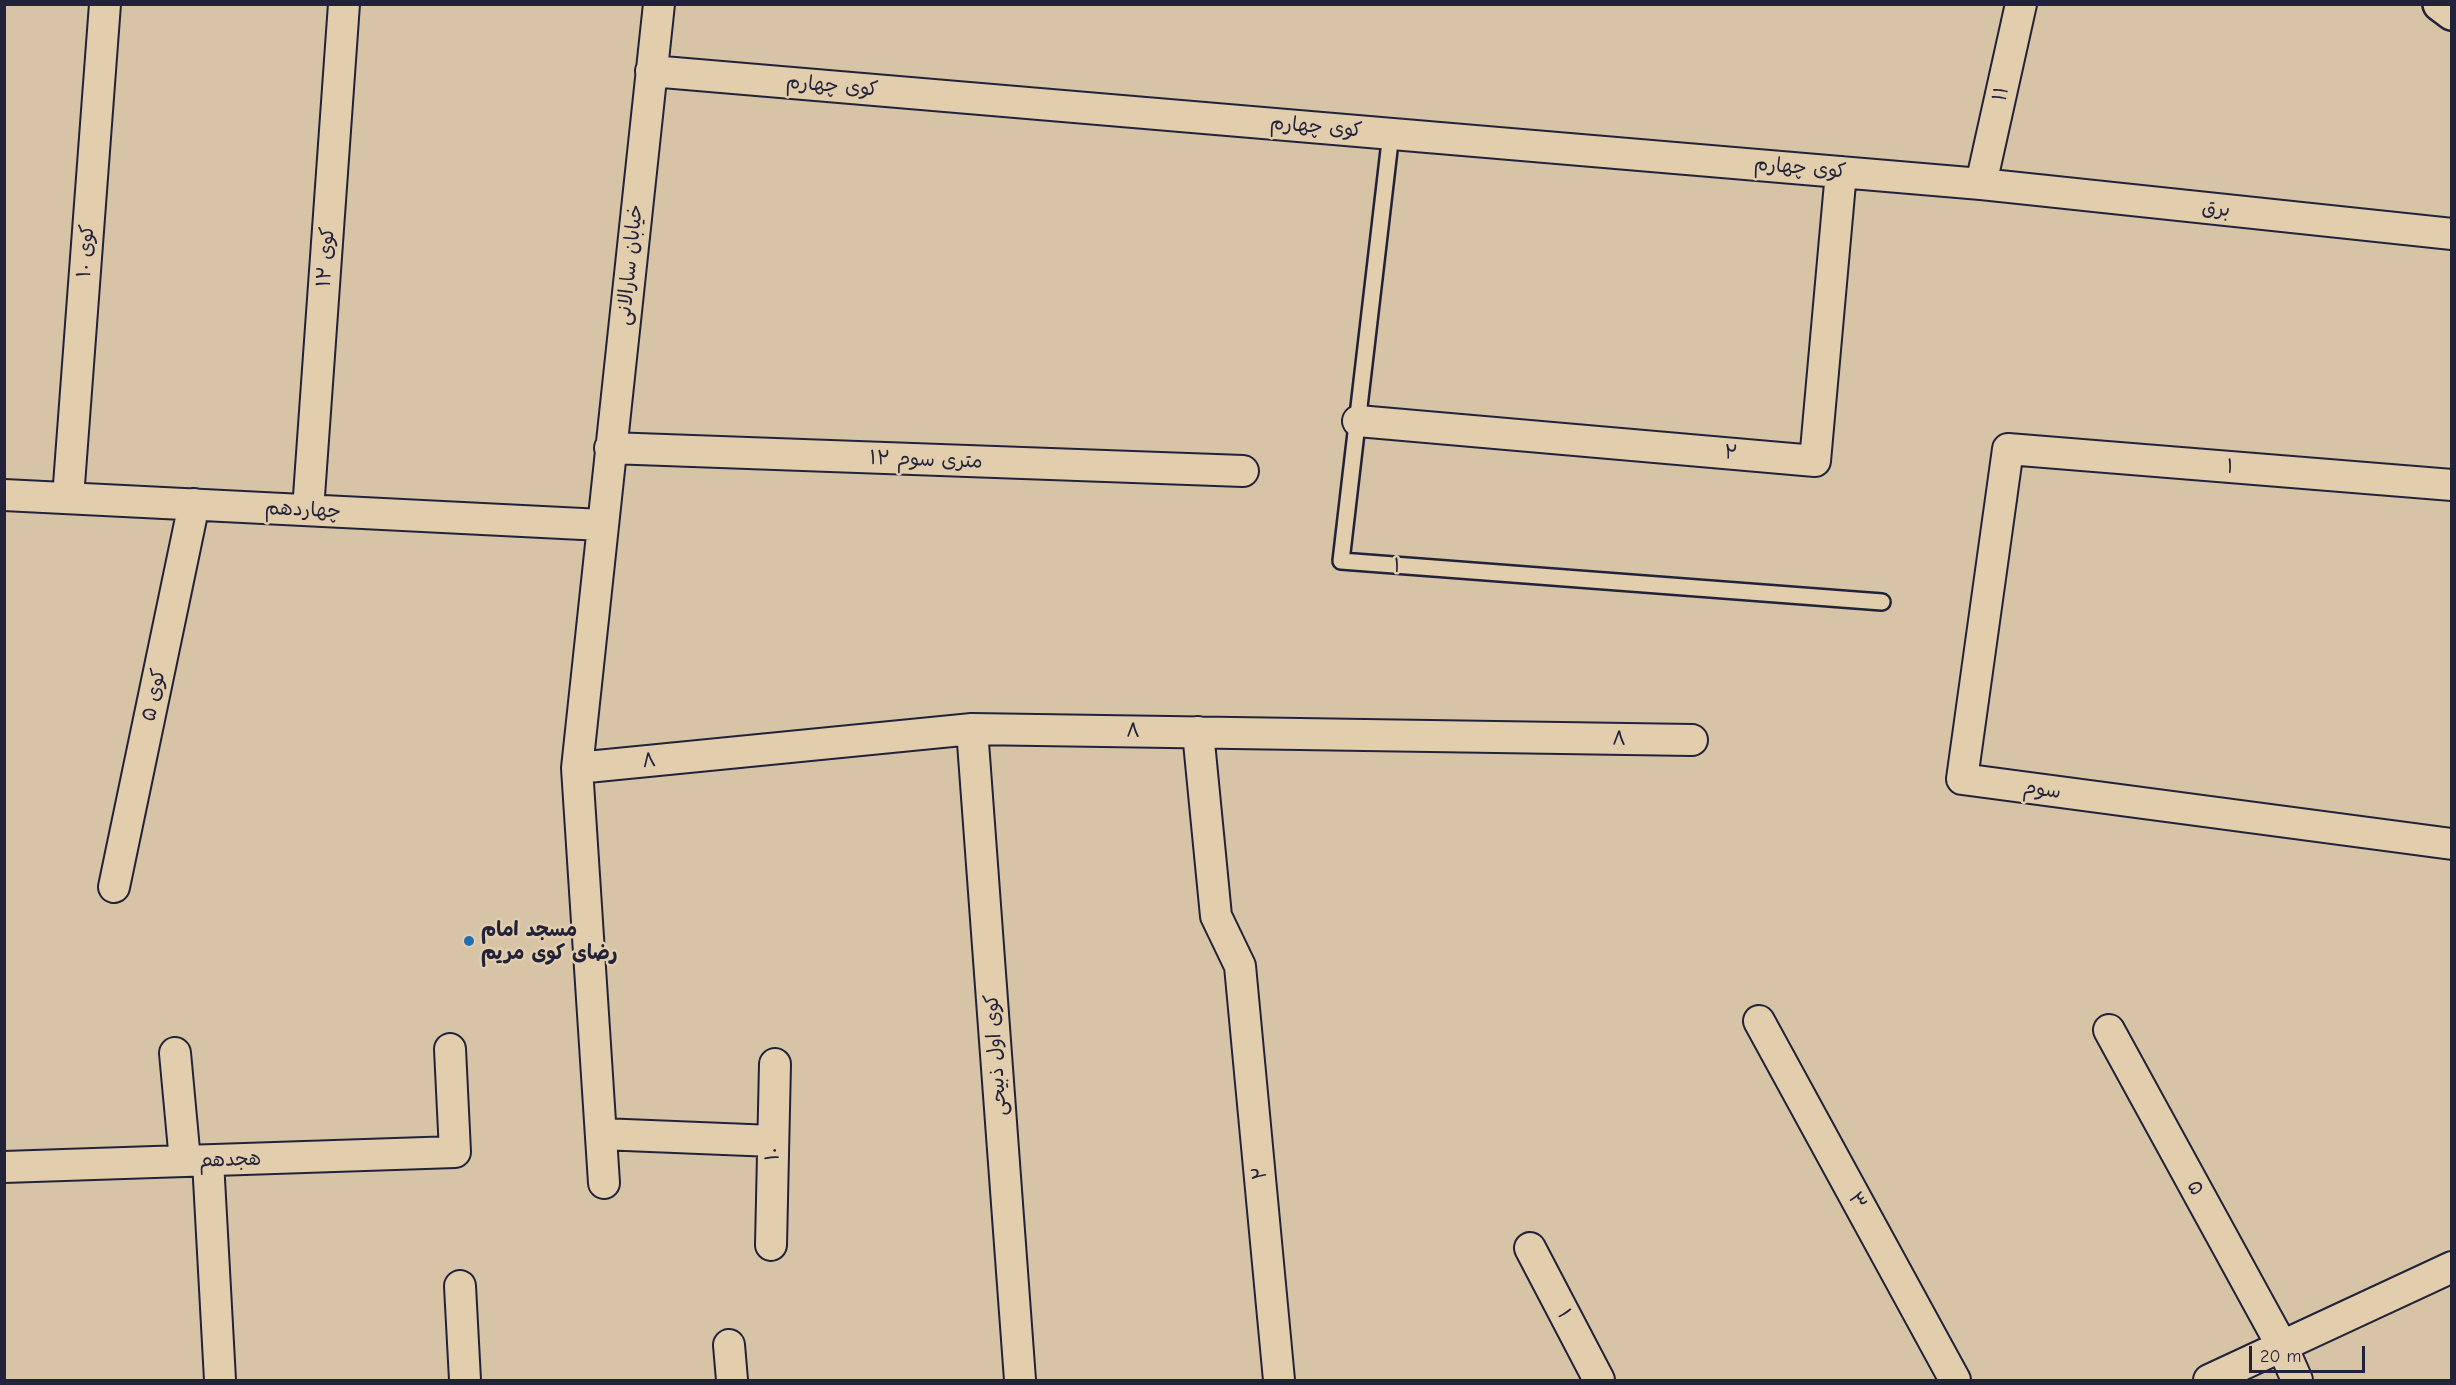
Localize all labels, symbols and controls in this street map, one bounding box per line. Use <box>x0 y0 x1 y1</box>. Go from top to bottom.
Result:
street label: کوی چهارم <box>785 70 879 102</box>
street label: ۱۱ <box>1988 84 2014 104</box>
street label: کوی چهارم <box>1269 111 1363 143</box>
street label: کوی چهارم <box>1753 152 1847 184</box>
street label: برق <box>2201 196 2231 222</box>
street label: خیابان سارالانی <box>612 203 648 327</box>
street label: کوی ۱۰ <box>72 224 100 278</box>
street label: کوی ۱۲ <box>312 226 340 288</box>
street label: ۲ <box>1723 440 1739 466</box>
street label: ۱۲ متری سوم <box>869 446 983 474</box>
street label: ۱ <box>2225 455 2235 479</box>
street label: چهاردهم <box>264 496 342 524</box>
street label: ۱ <box>1393 554 1401 578</box>
street label: کوی ۵ <box>137 666 171 724</box>
street label: ۸ <box>1126 719 1140 743</box>
street label: ۸ <box>1612 727 1626 751</box>
street label: ۸ <box>641 748 657 774</box>
street label: سوم <box>2022 775 2062 805</box>
place label: مسجد امام رضای کوی مریم <box>481 918 618 965</box>
marker: مسجد امام رضای کوی مریم <box>462 934 476 948</box>
street label: کوی اول ذبیحی <box>980 993 1012 1117</box>
street label: هجدهم <box>199 1147 261 1173</box>
street label: ۱۰ <box>761 1147 785 1161</box>
street label: ۲ <box>1247 1165 1273 1181</box>
street label: ۵ <box>2181 1176 2209 1200</box>
street label: ۳ <box>1843 1188 1871 1214</box>
street label: ۱ <box>1552 1305 1576 1323</box>
scale bar <box>2252 1334 2368 1372</box>
text: 20 m <box>2260 1346 2301 1367</box>

